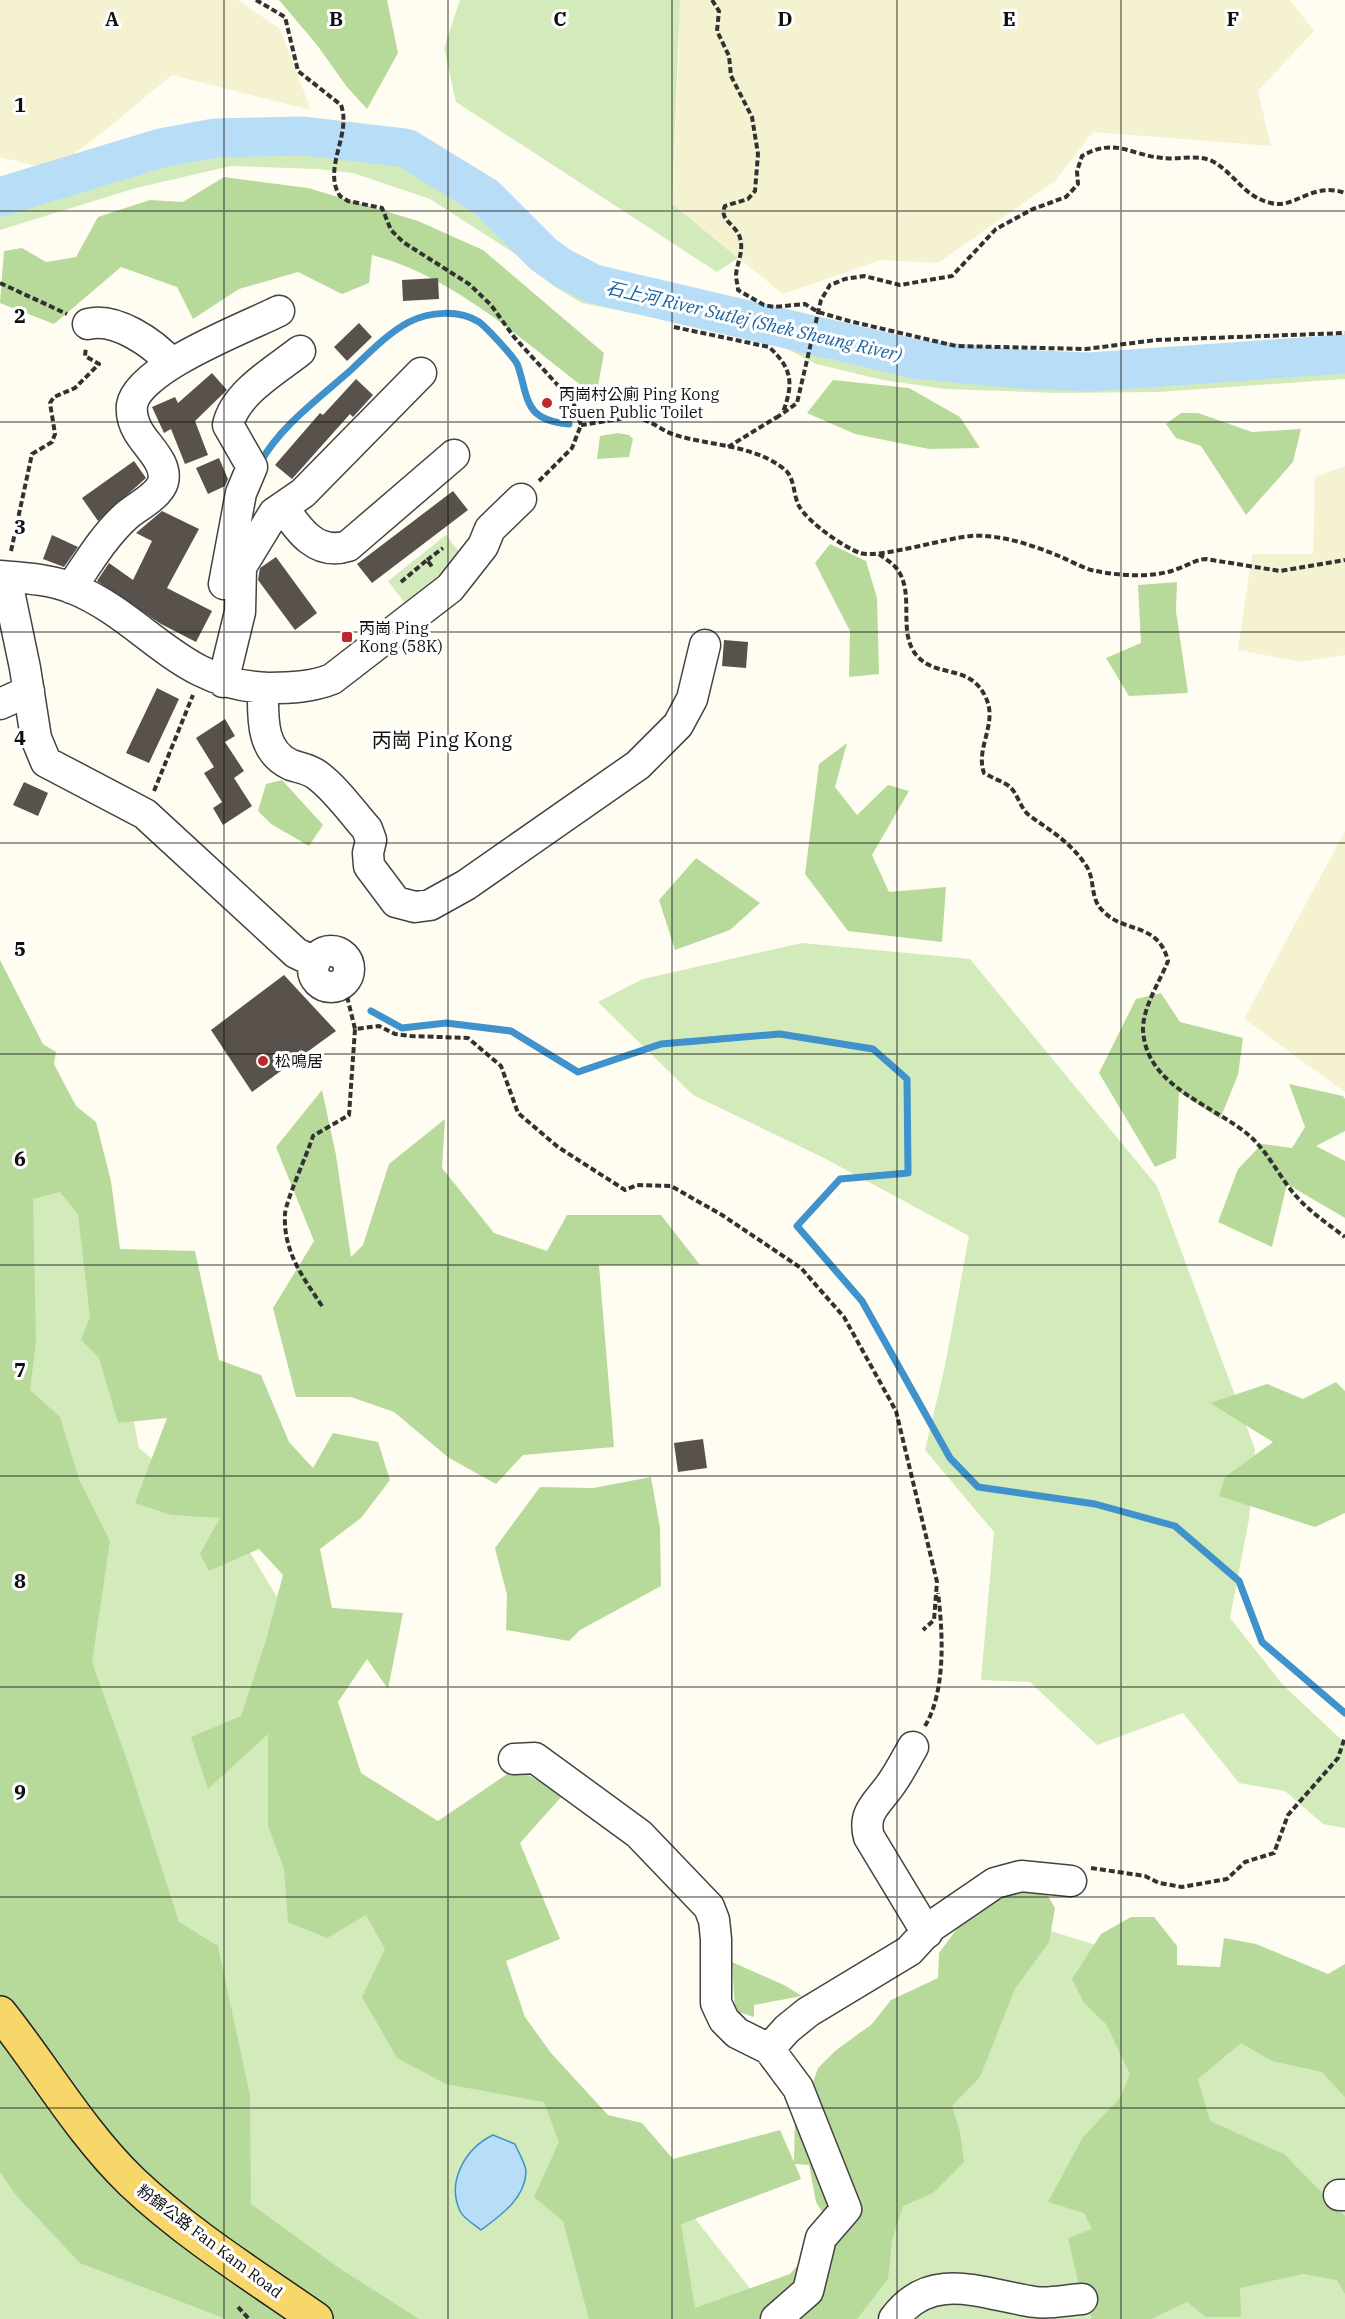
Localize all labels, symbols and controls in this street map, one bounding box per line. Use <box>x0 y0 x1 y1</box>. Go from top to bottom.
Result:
text: A <box>105 5 119 32</box>
text: B <box>329 5 343 32</box>
text: C <box>553 5 567 32</box>
text: D <box>777 5 793 32</box>
text: E <box>1002 5 1016 32</box>
text: F <box>1227 5 1239 32</box>
text: 1 <box>14 91 26 118</box>
water label: 石上河 River Sutlej (Shek Sheung River) <box>604 276 904 366</box>
text: 2 <box>14 302 26 329</box>
place label: 丙崗村公廁 Ping Kong Tsuen Public Toilet <box>559 384 720 422</box>
marker: 丙崗村公廁 Ping Kong Tsuen Public Toilet <box>540 396 554 410</box>
text: 3 <box>14 513 26 540</box>
place label: 丙崗 Ping Kong (58K) <box>359 618 443 656</box>
marker: 丙崗 Ping Kong (58K) <box>340 630 354 644</box>
text: 4 <box>14 724 26 751</box>
district label: 丙崗 Ping Kong <box>372 726 512 753</box>
text: 5 <box>14 935 26 962</box>
place label: 松鳴居 <box>275 1051 323 1071</box>
marker: 松鳴居 <box>256 1054 270 1068</box>
text: 6 <box>14 1145 26 1172</box>
text: 7 <box>14 1356 26 1383</box>
text: 8 <box>14 1567 26 1594</box>
text: 9 <box>14 1778 26 1805</box>
street label: 粉錦公路 Fan Kam Road <box>133 2180 287 2302</box>

